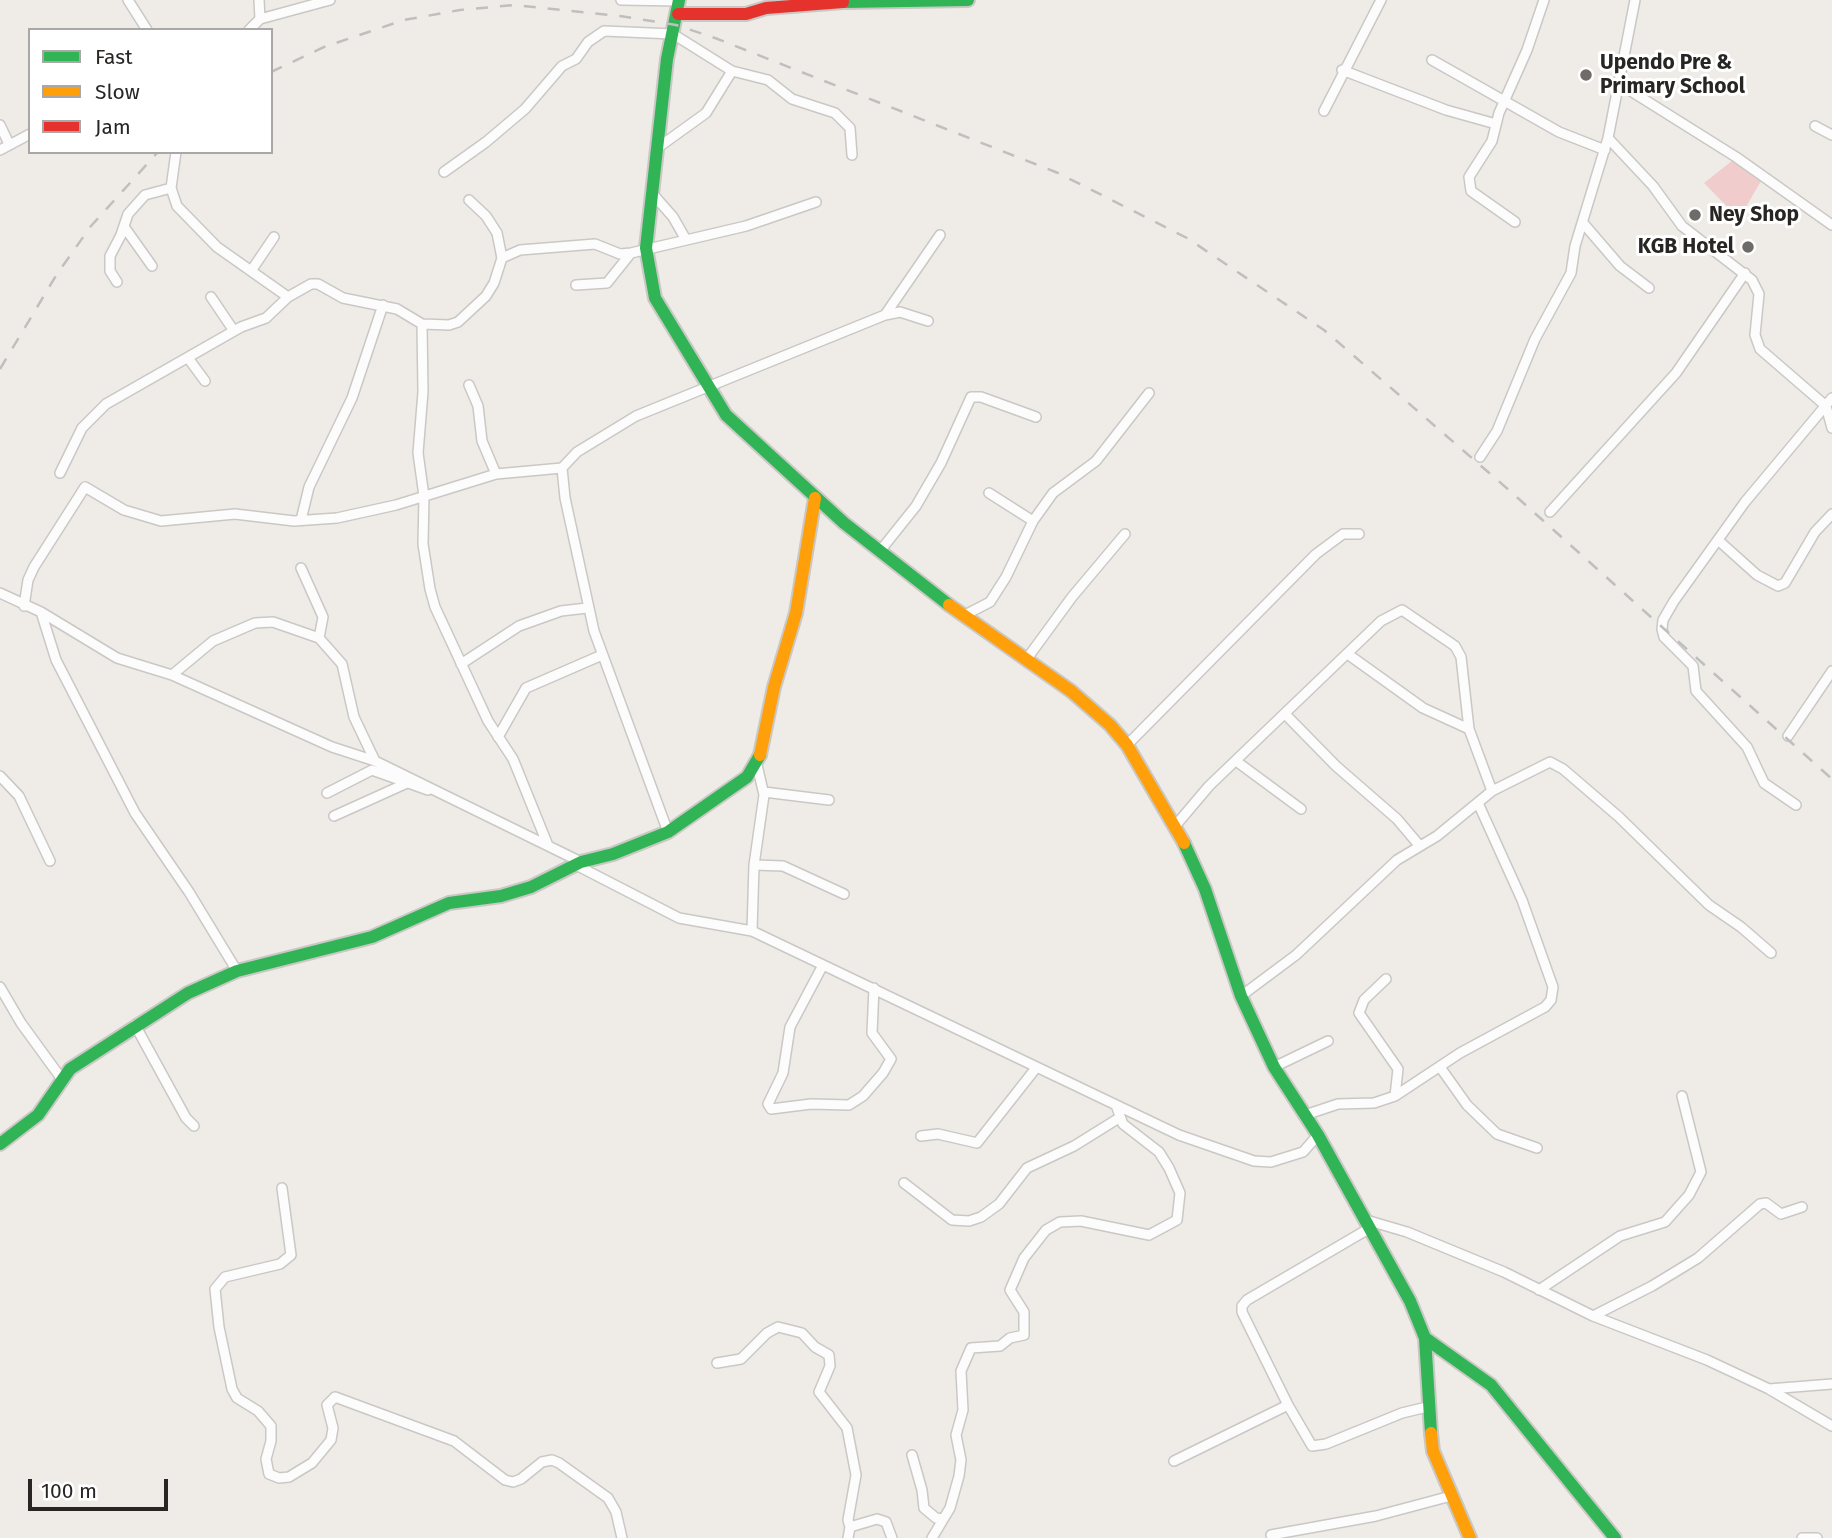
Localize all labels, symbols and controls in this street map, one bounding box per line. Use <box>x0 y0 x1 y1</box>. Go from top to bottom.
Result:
legend <box>28 28 273 154</box>
text: Fast <box>95 44 133 70</box>
place label: Upendo Pre & Primary School <box>1600 50 1745 100</box>
marker: Upendo Pre & Primary School <box>1578 67 1594 83</box>
text: Slow <box>95 79 140 105</box>
text: Jam <box>95 114 131 140</box>
place label: Ney Shop <box>1709 202 1799 228</box>
marker: Ney Shop <box>1687 207 1703 223</box>
place label: KGB Hotel <box>1638 234 1734 260</box>
marker: KGB Hotel <box>1740 239 1756 255</box>
scale bar <box>32 1464 172 1508</box>
text: 100 m <box>41 1478 97 1504</box>

